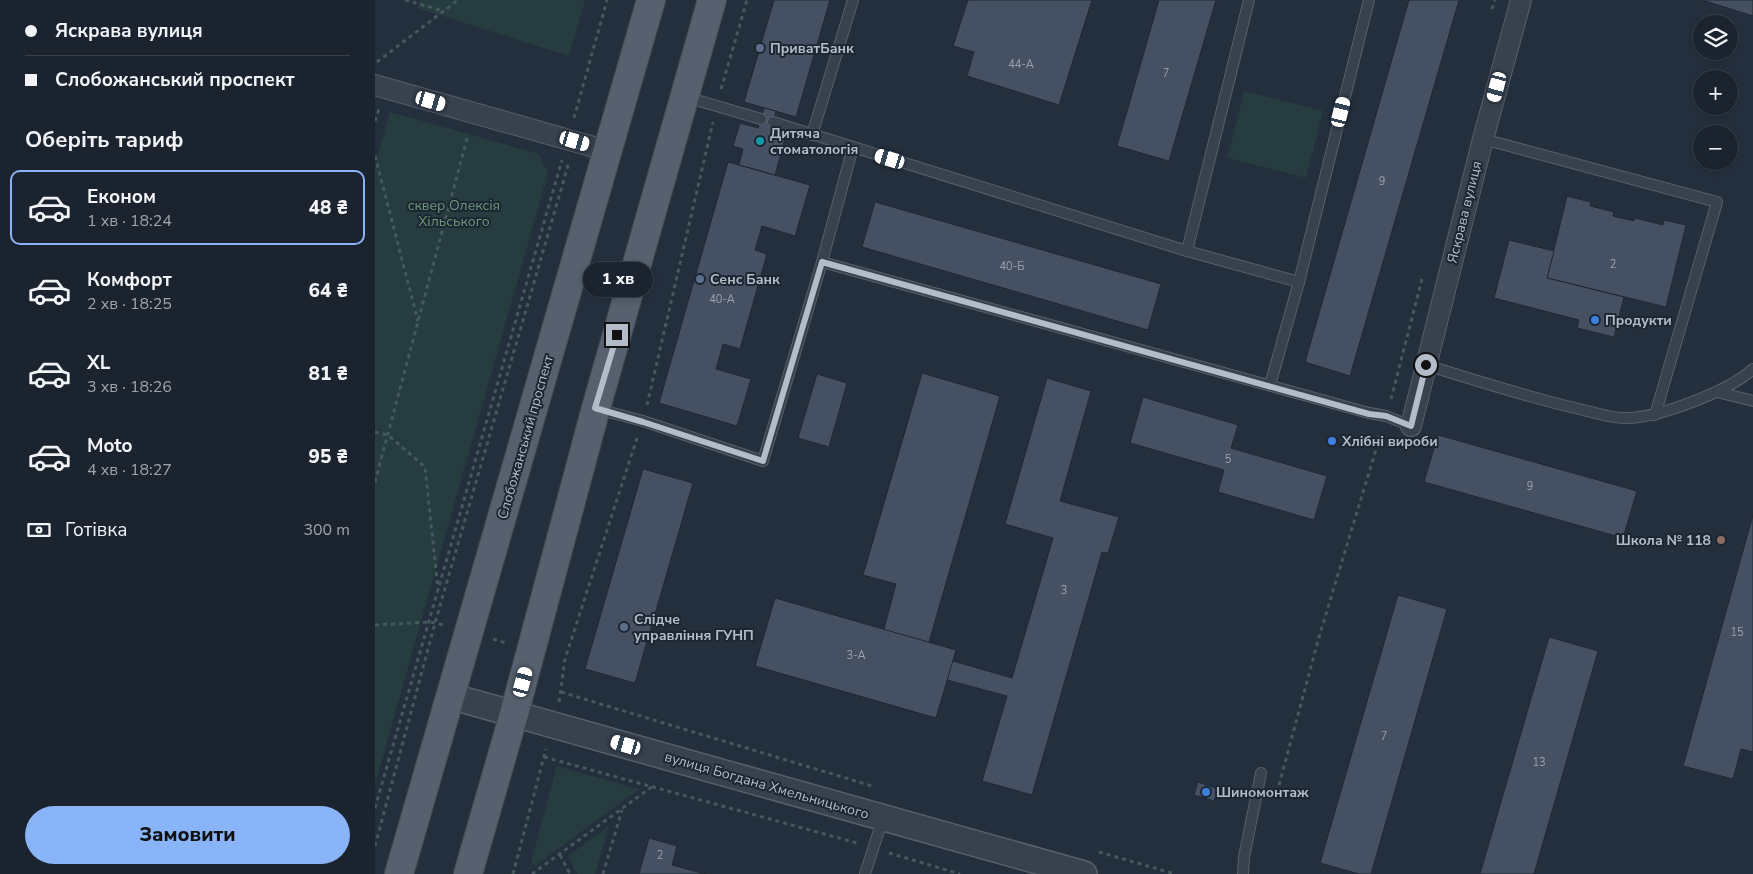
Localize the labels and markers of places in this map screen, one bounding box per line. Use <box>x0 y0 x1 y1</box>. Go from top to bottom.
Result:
place label: ПриватБанк <box>770 39 854 58</box>
marker: ПриватБанк <box>754 42 766 54</box>
place label: Дитяча стоматологія <box>770 124 858 159</box>
marker: Дитяча стоматологія <box>754 135 766 147</box>
place label: Сенс Банк <box>710 270 780 289</box>
marker: Сенс Банк <box>694 273 706 285</box>
place label: Продукти <box>1605 311 1672 330</box>
marker: Продукти <box>1589 314 1601 326</box>
place label: Хлібні вироби <box>1341 432 1438 451</box>
marker: Хлібні вироби <box>1326 435 1338 447</box>
place label: Школа № 118 <box>1616 531 1711 550</box>
marker: Школа № 118 <box>1715 534 1727 546</box>
place label: Слідче управління ГУНП <box>634 610 754 645</box>
marker: Слідче управління ГУНП <box>618 621 630 633</box>
place label: Шиномонтаж <box>1216 783 1309 802</box>
marker: Шиномонтаж <box>1200 786 1212 798</box>

